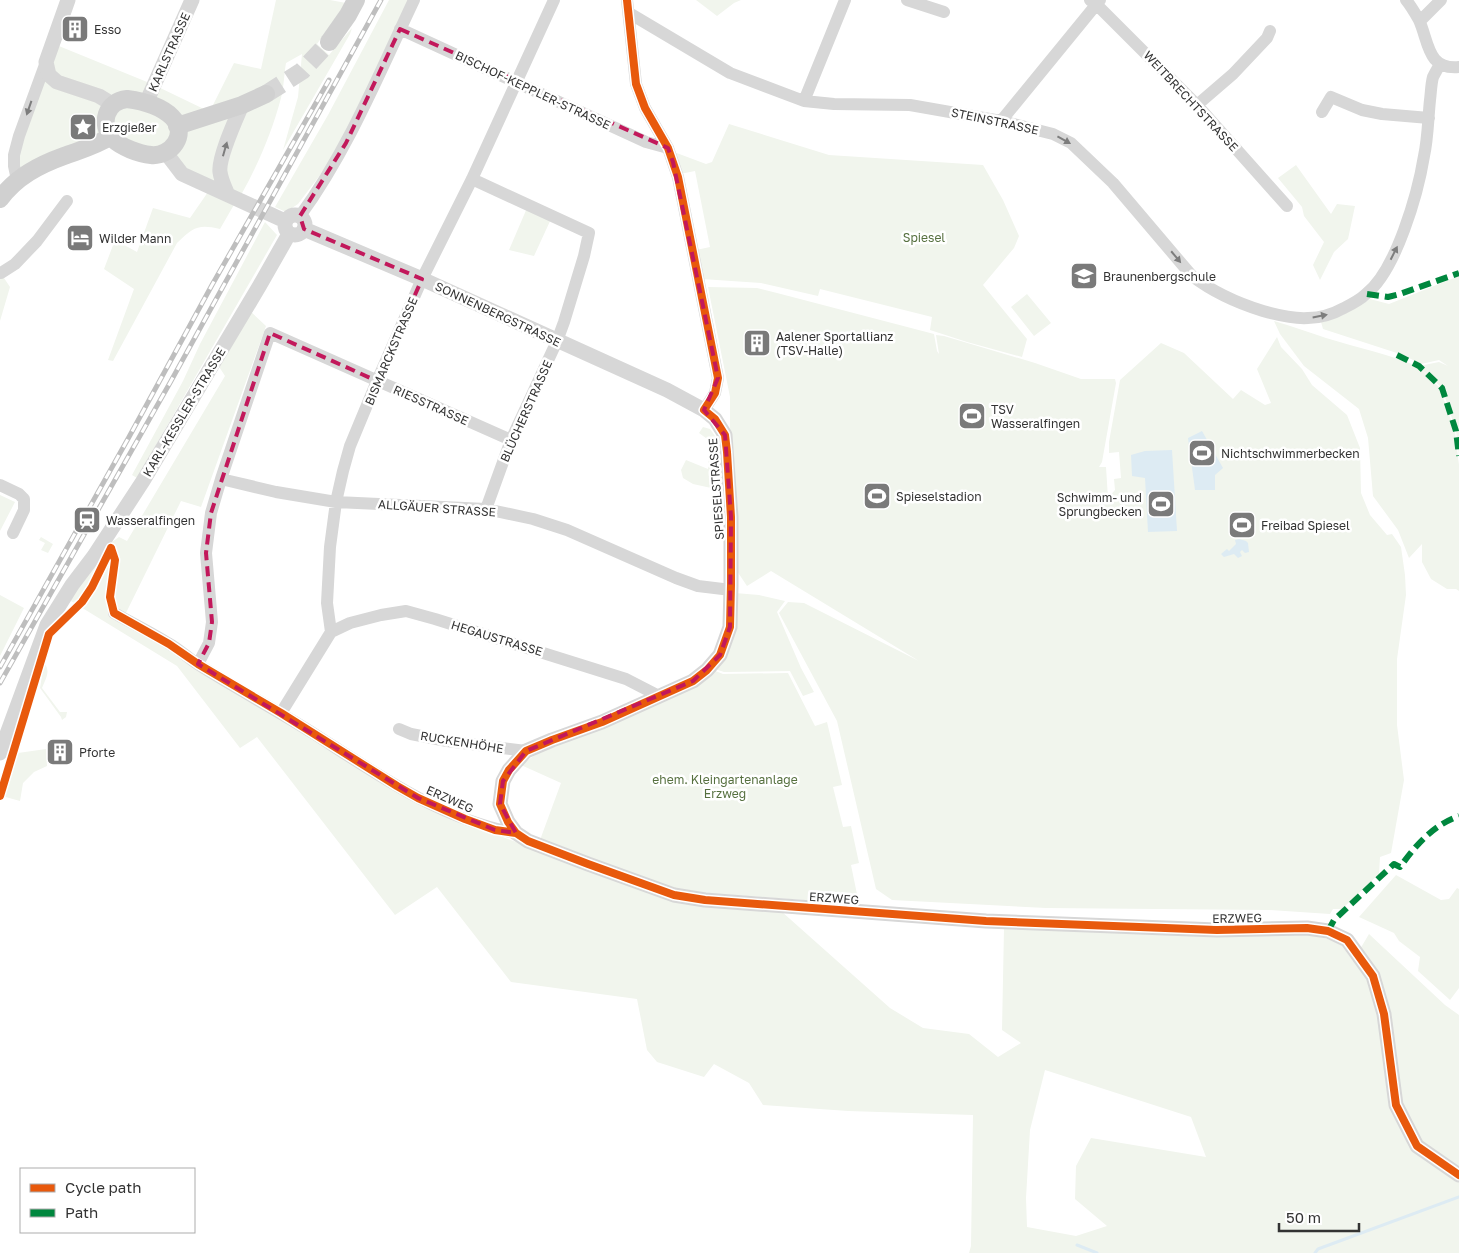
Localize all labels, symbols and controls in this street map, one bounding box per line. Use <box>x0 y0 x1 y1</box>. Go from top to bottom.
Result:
street label: KARLSTRASSE <box>145 10 193 94</box>
building icon: Esso <box>60 14 90 44</box>
place label: Esso <box>94 22 121 37</box>
street label: BISCHOF-KEPPLER-STRASSE <box>453 47 613 133</box>
street label: WEITBRECHTSTRASSE <box>1141 48 1241 154</box>
one-way arrow <box>25 101 33 116</box>
street label: STEINSTRASSE <box>950 104 1040 138</box>
place icon: Erzgießer <box>68 112 98 142</box>
place label: Erzgießer <box>102 120 157 135</box>
one-way arrow <box>1057 135 1071 144</box>
one-way arrow <box>222 142 230 157</box>
hotel icon: Wilder Mann <box>65 223 95 253</box>
park label: Spiesel <box>903 230 945 245</box>
place label: Wilder Mann <box>99 231 171 246</box>
one-way arrow <box>1390 246 1398 261</box>
one-way arrow <box>1170 250 1181 263</box>
school or university icon: Braunenbergschule <box>1069 261 1099 291</box>
place label: Braunenbergschule <box>1103 269 1216 284</box>
street label: SONNENBERGSTRASSE <box>433 278 563 350</box>
street label: BISMARCKSTRASSE <box>361 295 421 407</box>
one-way arrow <box>1312 312 1328 320</box>
building icon: Aalener Sportallianz (TSV-Halle) <box>742 328 772 358</box>
place label: Aalener Sportallianz (TSV-Halle) <box>776 329 893 358</box>
street label: KARL-KESSLER-STRASSE <box>140 345 228 479</box>
street label: BLÜCHERSTRASSE <box>497 358 555 464</box>
street label: RIESSTRASSE <box>391 382 471 428</box>
sports icon: TSV Wasseralfingen <box>957 401 987 431</box>
place label: TSV Wasseralfingen <box>991 402 1080 431</box>
street label: SPIESELSTRASSE <box>705 438 727 540</box>
sports icon: Nichtschwimmerbecken <box>1187 438 1217 468</box>
place label: Nichtschwimmerbecken <box>1221 446 1360 461</box>
sports icon: Spieselstadion <box>862 481 892 511</box>
place label: Spieselstadion <box>896 489 982 504</box>
sports icon: Schwimm- und Sprungbecken <box>1146 489 1176 519</box>
place label: Schwimm- und Sprungbecken <box>1057 490 1142 519</box>
street label: ALLGÄUER STRASSE <box>378 496 496 520</box>
station icon: Wasseralfingen <box>72 505 102 535</box>
sports icon: Freibad Spiesel <box>1227 510 1257 540</box>
place label: Wasseralfingen <box>106 513 195 528</box>
place label: Freibad Spiesel <box>1261 518 1350 533</box>
street label: HEGAUSTRASSE <box>449 617 545 659</box>
street label: RUCKENHÖHE <box>419 728 505 756</box>
building icon: Pforte <box>45 737 75 767</box>
place label: Pforte <box>79 745 115 760</box>
park label: ehem. Kleingartenanlage Erzweg <box>652 772 798 801</box>
street label: ERZWEG <box>424 782 476 816</box>
street label: ERZWEG <box>809 889 859 907</box>
street label: ERZWEG <box>1212 910 1262 926</box>
legend <box>20 1168 195 1233</box>
text: Cycle path <box>65 1178 141 1196</box>
scale bar <box>1279 1200 1359 1232</box>
text: Path <box>65 1203 98 1221</box>
text: 50 m <box>1286 1208 1321 1226</box>

